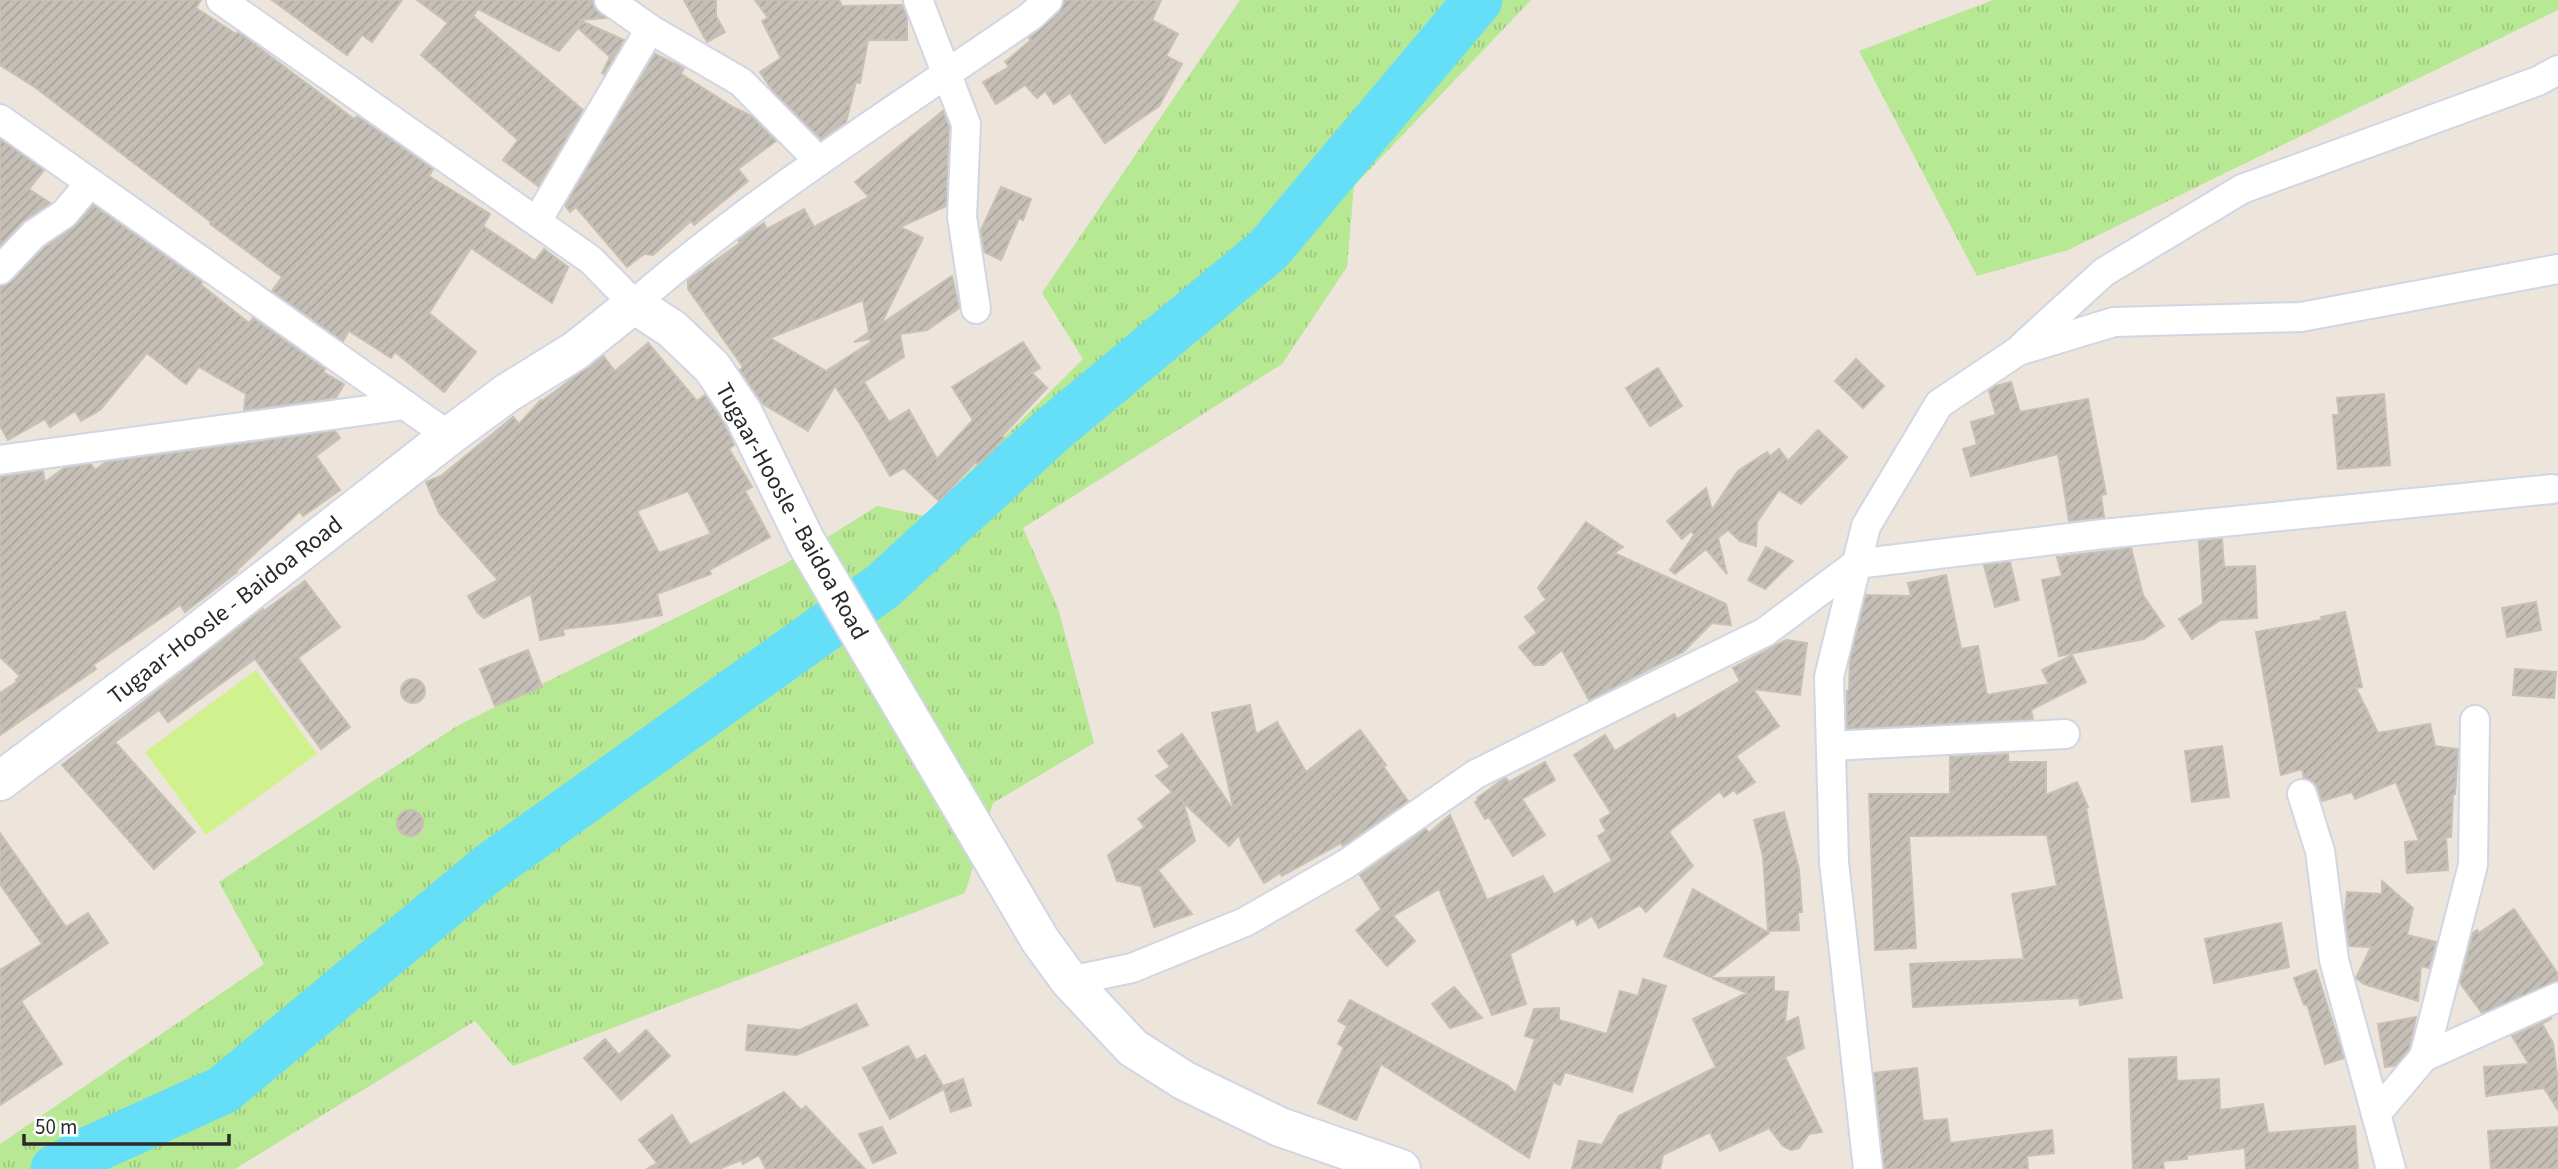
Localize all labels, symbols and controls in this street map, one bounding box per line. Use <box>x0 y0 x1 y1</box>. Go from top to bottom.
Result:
street label: Tugaar-Hoosle - Baidoa Road <box>706 376 877 646</box>
street label: Tugaar-Hoosle - Baidoa Road <box>101 508 350 713</box>
scale bar <box>24 1102 229 1146</box>
text: 50 m <box>35 1112 77 1142</box>

